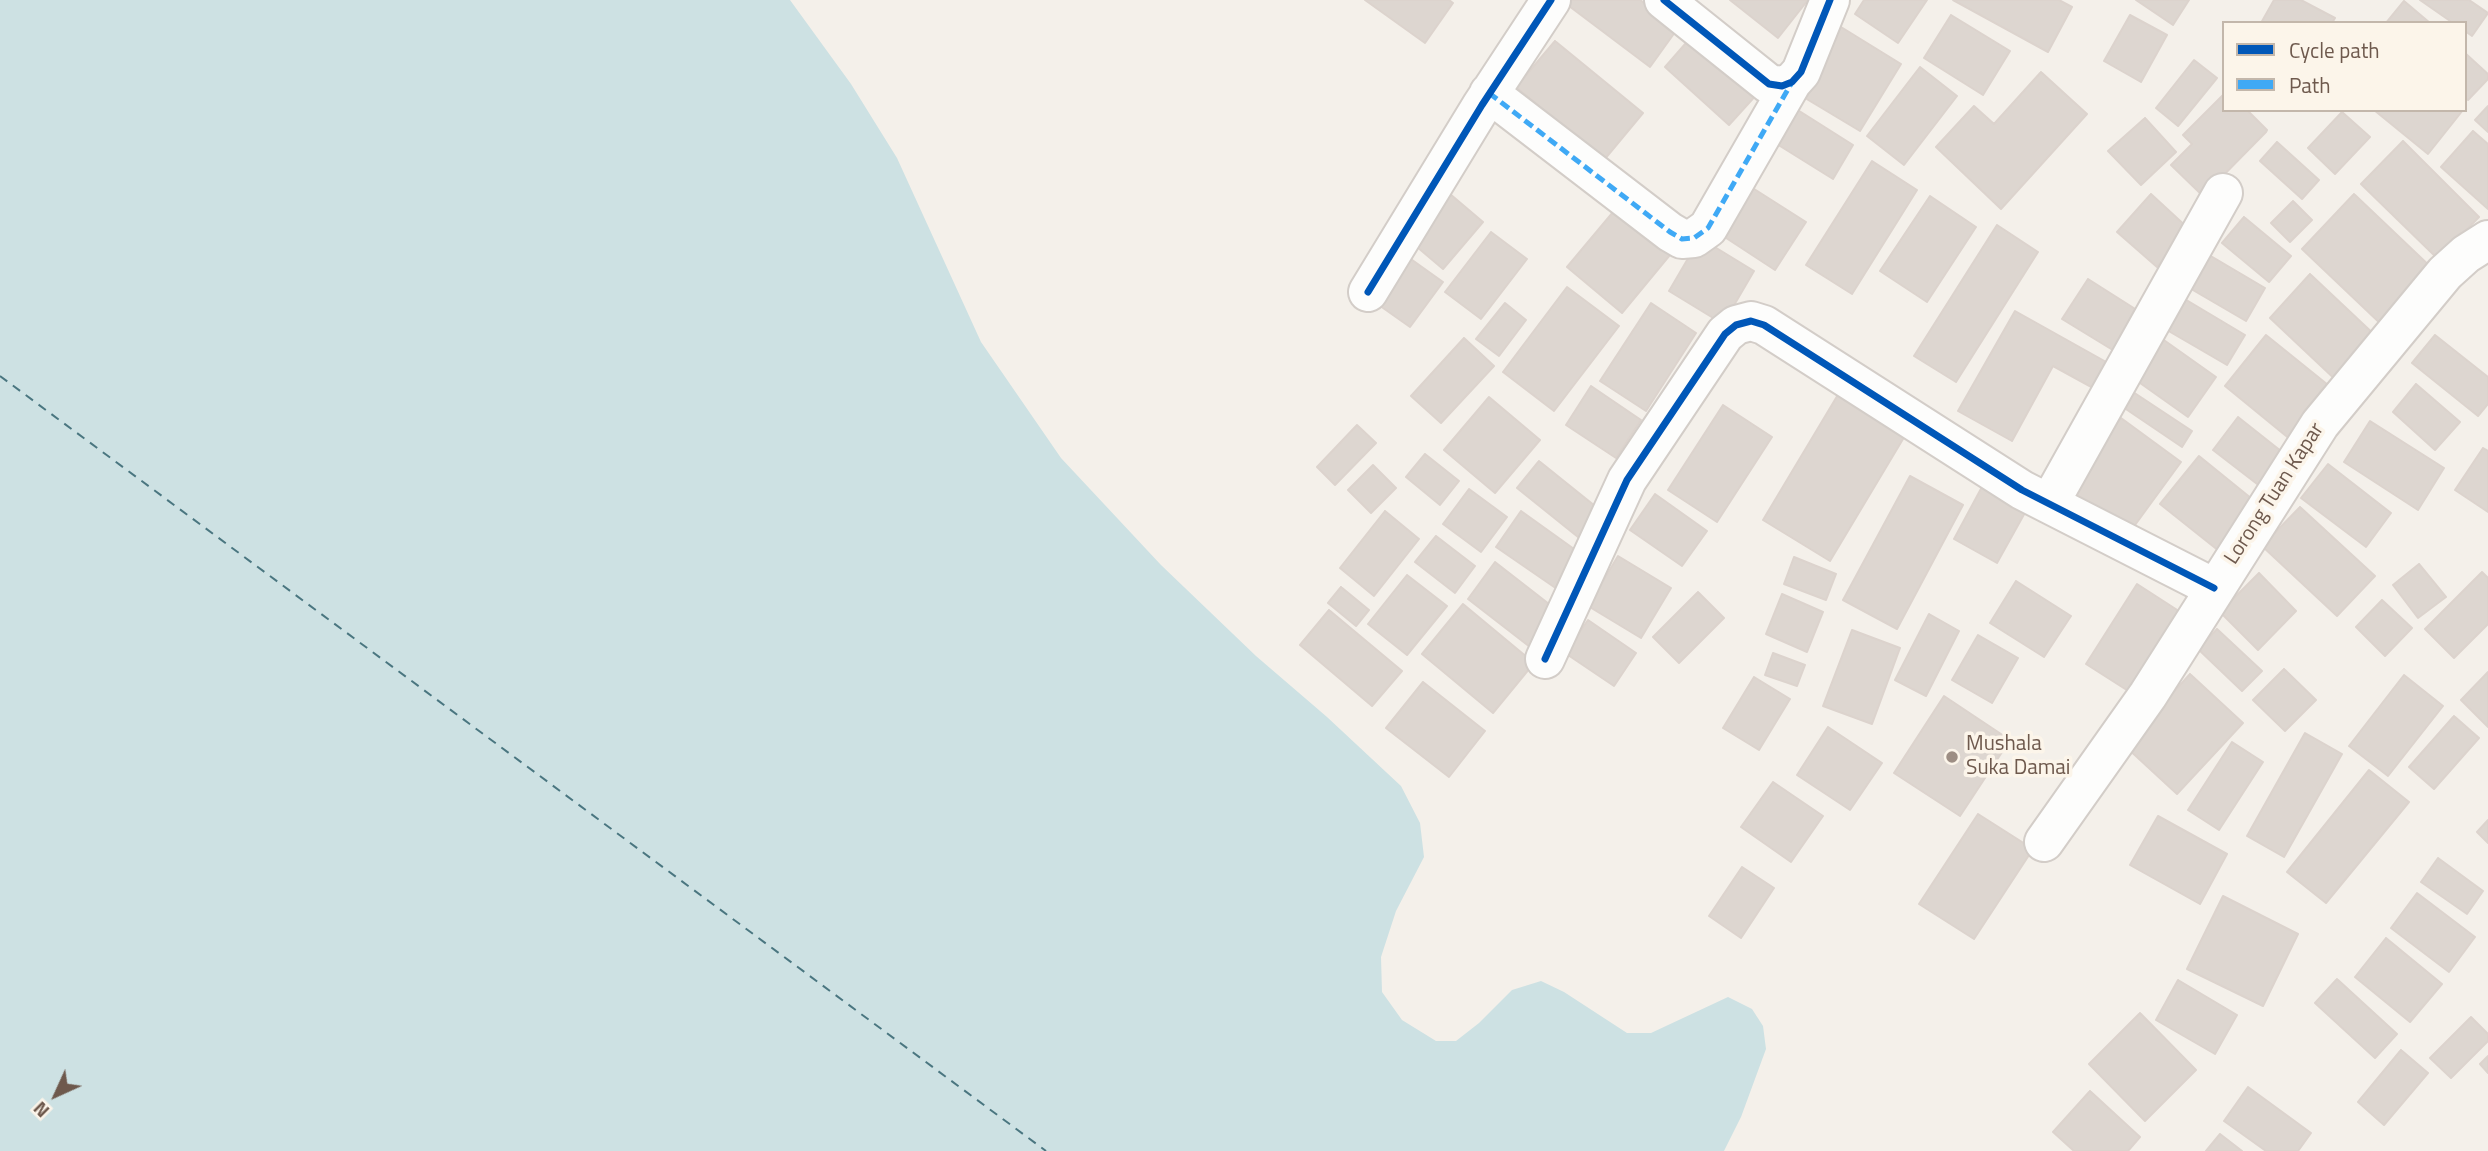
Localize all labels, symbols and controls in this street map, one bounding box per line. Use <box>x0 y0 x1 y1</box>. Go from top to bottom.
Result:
legend <box>2222 21 2467 112</box>
text: Cycle path <box>2289 34 2380 66</box>
text: Path <box>2289 69 2331 101</box>
street label: Lorong Tuan Kapar <box>2220 418 2330 570</box>
place label: Mushala Suka Damai <box>1966 732 2070 782</box>
marker: Mushala Suka Damai <box>1944 749 1960 765</box>
north arrow <box>21 1060 91 1130</box>
text: N <box>26 1095 56 1125</box>

